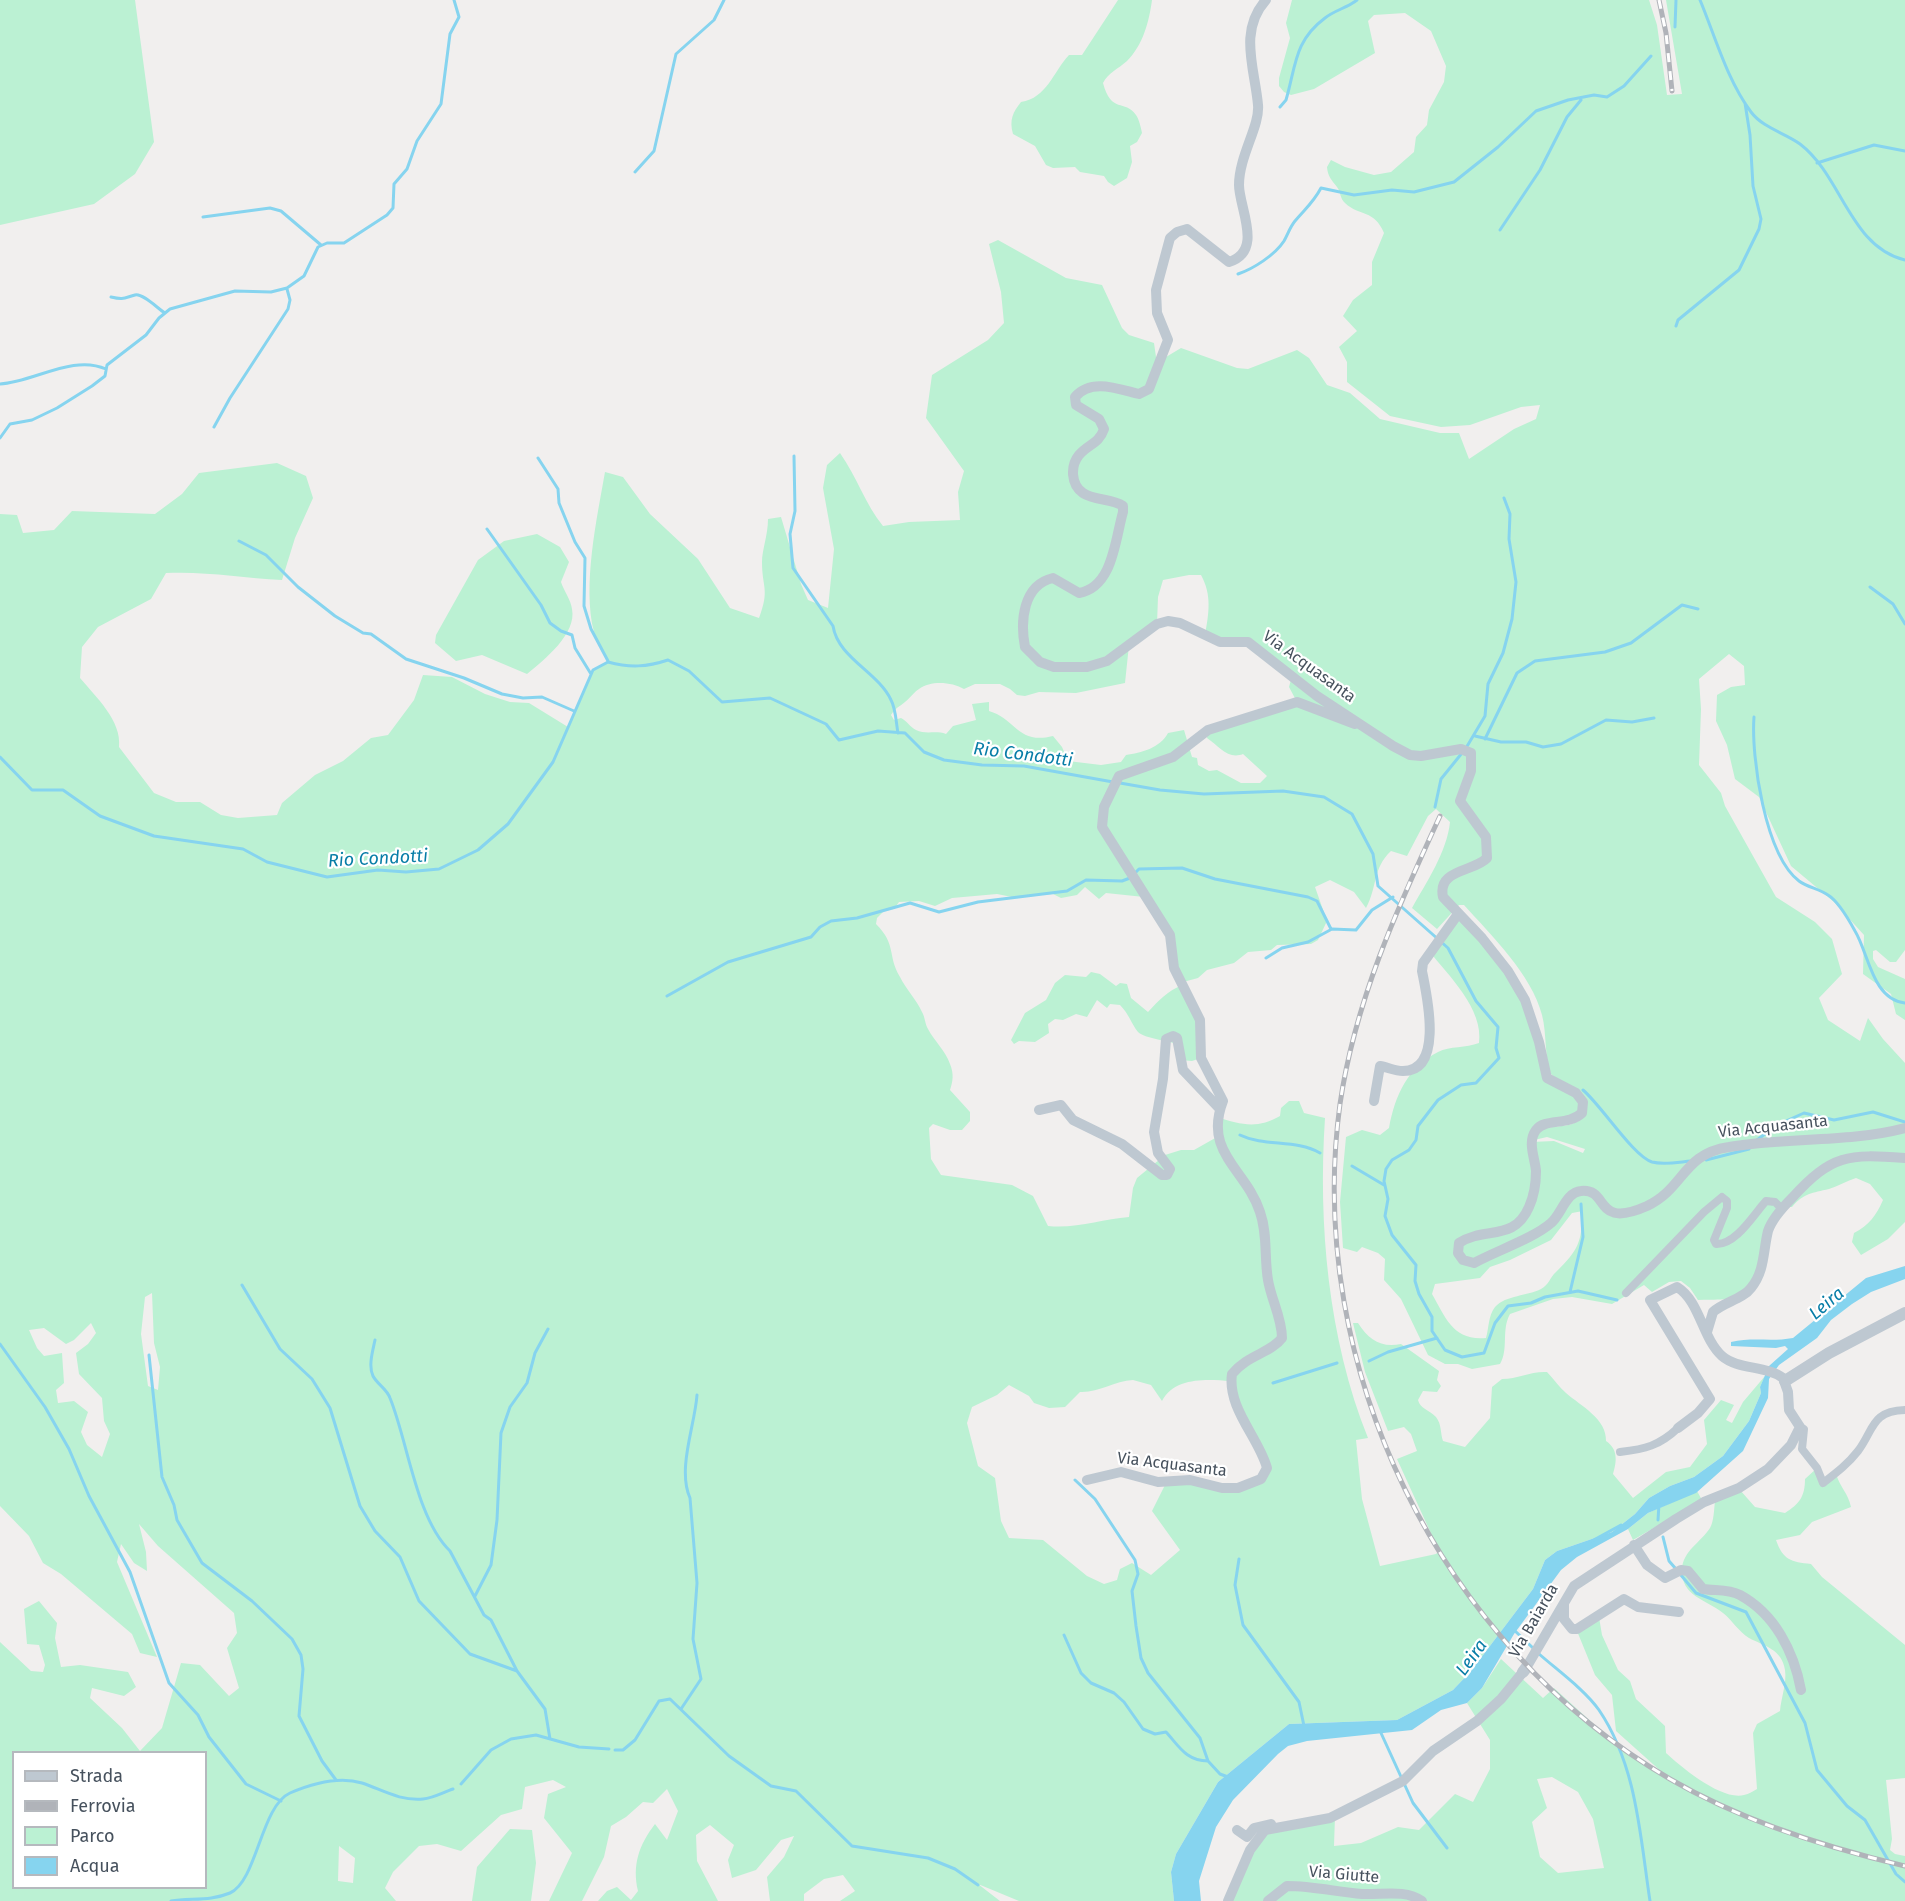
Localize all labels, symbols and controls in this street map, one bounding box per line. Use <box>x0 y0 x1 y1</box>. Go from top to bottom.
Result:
street label: Via Acquasanta <box>1259 627 1359 707</box>
water label: Rio Condotti <box>972 738 1074 772</box>
water label: Rio Condotti <box>327 846 429 872</box>
street label: Via Acquasanta <box>1717 1112 1829 1142</box>
water label: Leira <box>1805 1283 1849 1325</box>
street label: Via Acquasanta <box>1116 1449 1228 1481</box>
street label: Via Baiarda <box>1505 1581 1563 1661</box>
water label: Leira <box>1452 1636 1492 1680</box>
legend <box>12 1751 207 1889</box>
text: Strada <box>70 1765 123 1787</box>
text: Ferrovia <box>70 1795 136 1817</box>
text: Parco <box>70 1825 114 1847</box>
text: Acqua <box>70 1855 120 1877</box>
street label: Via Giutte <box>1308 1862 1380 1888</box>

